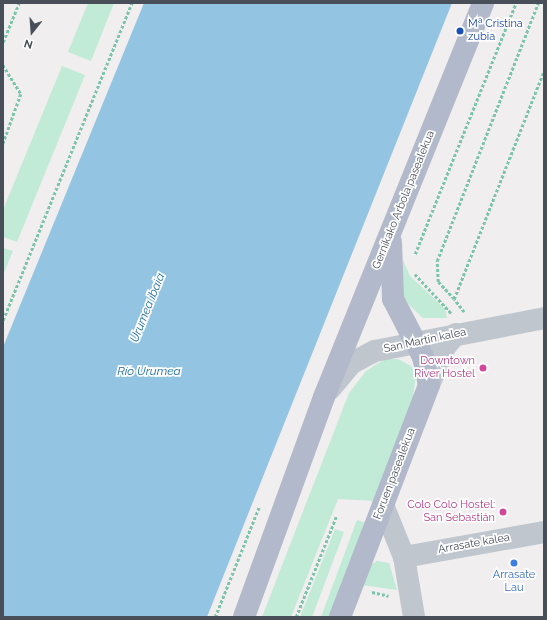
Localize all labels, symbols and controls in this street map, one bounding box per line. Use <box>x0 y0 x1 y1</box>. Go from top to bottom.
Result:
north arrow <box>12 12 52 52</box>
place label: Mª Cristina zubia <box>468 18 523 44</box>
marker: Mª Cristina zubia <box>455 26 465 36</box>
text: N <box>22 37 34 51</box>
street label: Gernikako Arbola pasealekua <box>370 129 438 271</box>
water label: Urumea ibaia <box>128 271 168 345</box>
street label: San Martin kalea <box>383 326 467 356</box>
place label: Downtown River Hostel <box>414 355 475 381</box>
marker: Downtown River Hostel <box>478 363 488 373</box>
water label: Río Urumea <box>117 365 181 379</box>
street label: Foruen pasealekua <box>371 426 419 522</box>
place label: Colo Colo Hostel: San Sebastián <box>407 499 495 525</box>
marker: Colo Colo Hostel: San Sebastián <box>498 507 508 517</box>
street label: Arrasate kalea <box>437 531 511 557</box>
marker: Arrasate Lau <box>509 558 519 568</box>
place label: Arrasate Lau <box>493 569 535 595</box>

